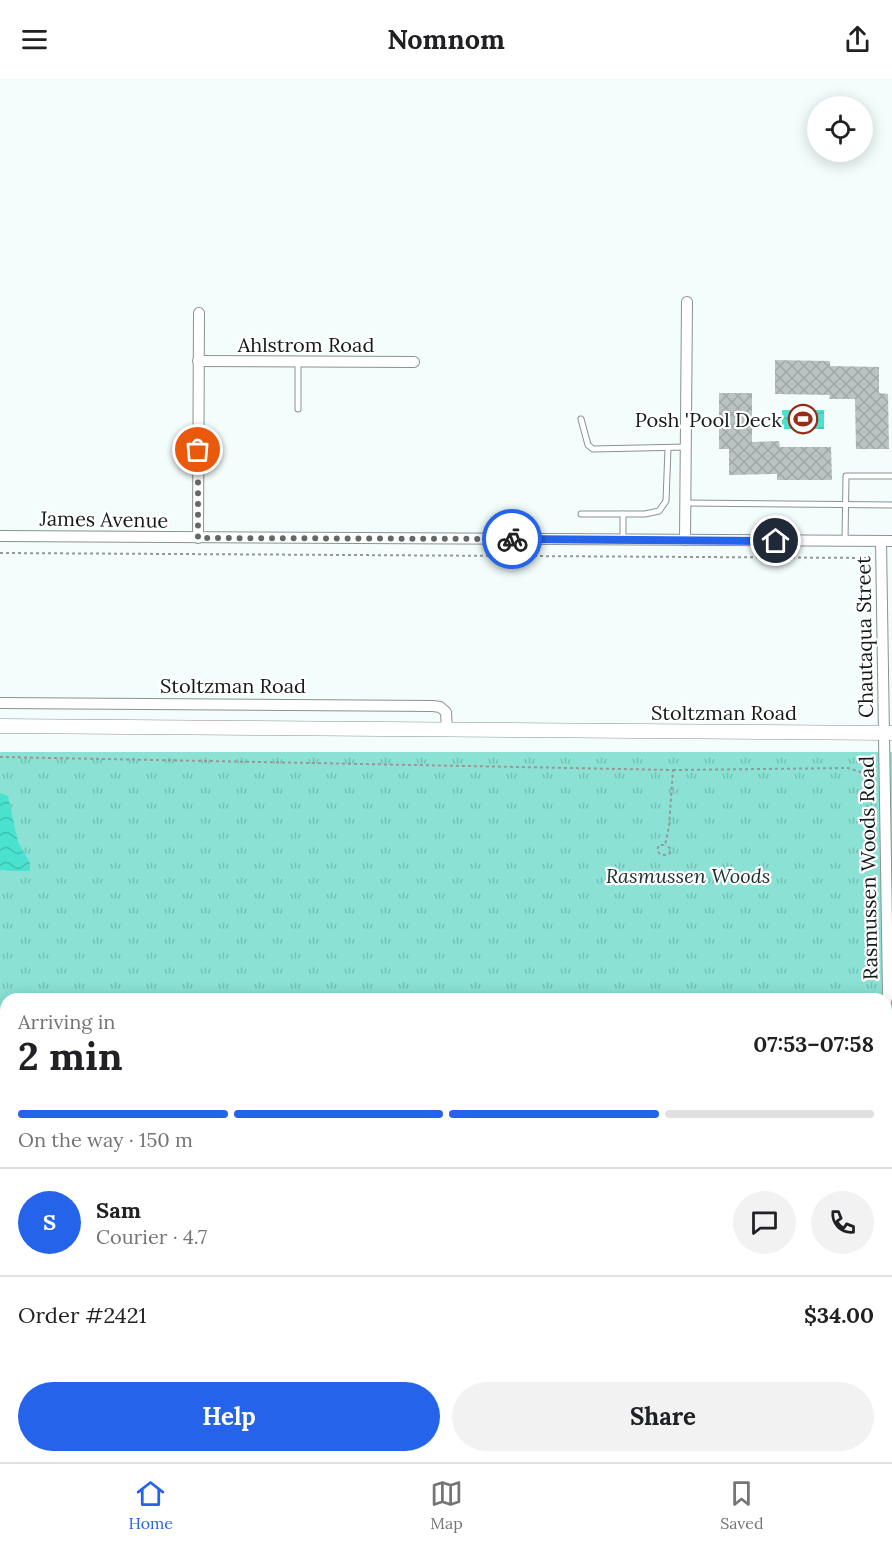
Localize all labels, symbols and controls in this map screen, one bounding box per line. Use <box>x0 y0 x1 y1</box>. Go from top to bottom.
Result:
text: Nomnom <box>387 22 505 56</box>
icon: menu <box>18 23 51 56</box>
icon: share <box>841 23 874 56</box>
map controls <box>807 96 873 162</box>
button: locate <box>807 96 873 162</box>
street label: Ahlstrom Road <box>237 332 374 357</box>
sports icon: Posh 'Pool Deck <box>787 403 819 435</box>
place label: Posh 'Pool Deck <box>635 407 782 432</box>
pin <box>172 424 223 475</box>
icon: bag <box>181 433 214 466</box>
street label: James Avenue <box>38 505 169 533</box>
courier <box>482 509 542 569</box>
pin <box>750 515 801 566</box>
icon: bike <box>496 523 529 556</box>
icon: home <box>759 524 792 557</box>
street label: Chautaqua Street <box>850 556 878 718</box>
street label: Stoltzman Road <box>160 673 306 698</box>
street label: Stoltzman Road <box>651 700 797 725</box>
street label: Rasmussen Woods Road <box>854 756 882 980</box>
park label: Rasmussen Woods <box>606 863 770 888</box>
text: Arriving in <box>18 1009 115 1034</box>
text: 07:53–07:58 <box>753 1030 874 1058</box>
text: 2 min <box>18 1031 123 1081</box>
text: On the way · 150 m <box>18 1127 193 1152</box>
button: chat <box>733 1191 796 1254</box>
button: phone <box>811 1191 874 1254</box>
text: Sam <box>96 1196 141 1224</box>
text: S <box>43 1208 56 1236</box>
text: Courier · 4.7 <box>96 1224 207 1249</box>
text: Order #2421 <box>18 1301 147 1329</box>
text: $34.00 <box>804 1301 874 1329</box>
button: Help <box>18 1382 440 1451</box>
button: Share <box>452 1382 874 1451</box>
tab: Home <box>129 1477 173 1533</box>
tab: Map <box>430 1477 463 1533</box>
tab: Saved <box>720 1477 763 1533</box>

